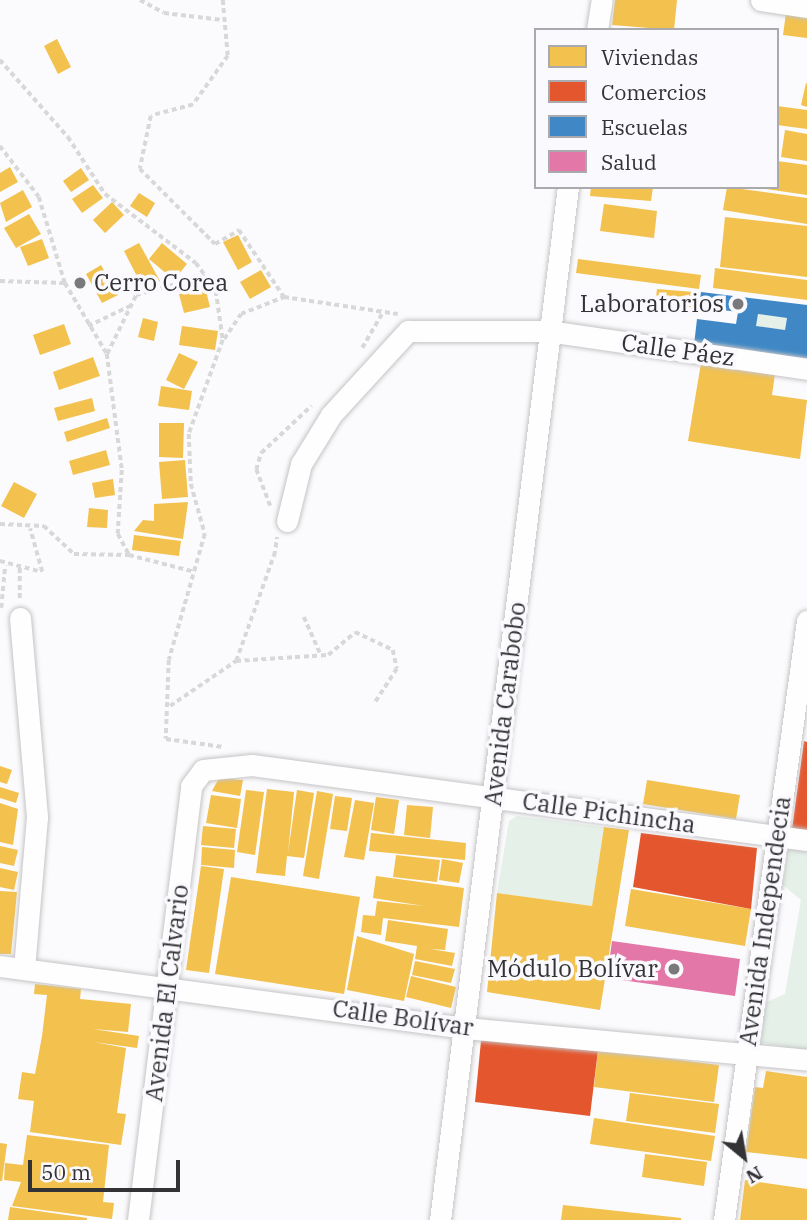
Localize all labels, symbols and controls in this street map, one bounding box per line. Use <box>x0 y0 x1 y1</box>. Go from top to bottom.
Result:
legend <box>534 28 779 189</box>
text: Viviendas <box>601 43 698 71</box>
text: Comercios <box>601 78 706 106</box>
text: Escuelas <box>601 113 688 141</box>
text: Salud <box>601 148 657 176</box>
place label: Cerro Corea <box>94 269 228 297</box>
marker: Cerro Corea <box>72 275 88 291</box>
place label: Laboratorios <box>580 290 724 318</box>
marker: Laboratorios <box>730 296 746 312</box>
street label: Calle Páez <box>620 328 736 372</box>
street label: Avenida Carabobo <box>478 600 532 808</box>
street label: Calle Pichincha <box>521 787 697 839</box>
street label: Avenida Independecia <box>733 794 797 1048</box>
street label: Avenida El Calvario <box>139 883 195 1103</box>
place label: Módulo Bolívar <box>487 955 658 983</box>
marker: Módulo Bolívar <box>664 959 684 979</box>
street label: Calle Bolívar <box>331 994 475 1042</box>
north arrow <box>709 1122 779 1192</box>
scale bar <box>32 1146 184 1190</box>
text: 50 m <box>41 1158 91 1186</box>
text: N <box>742 1161 767 1189</box>

